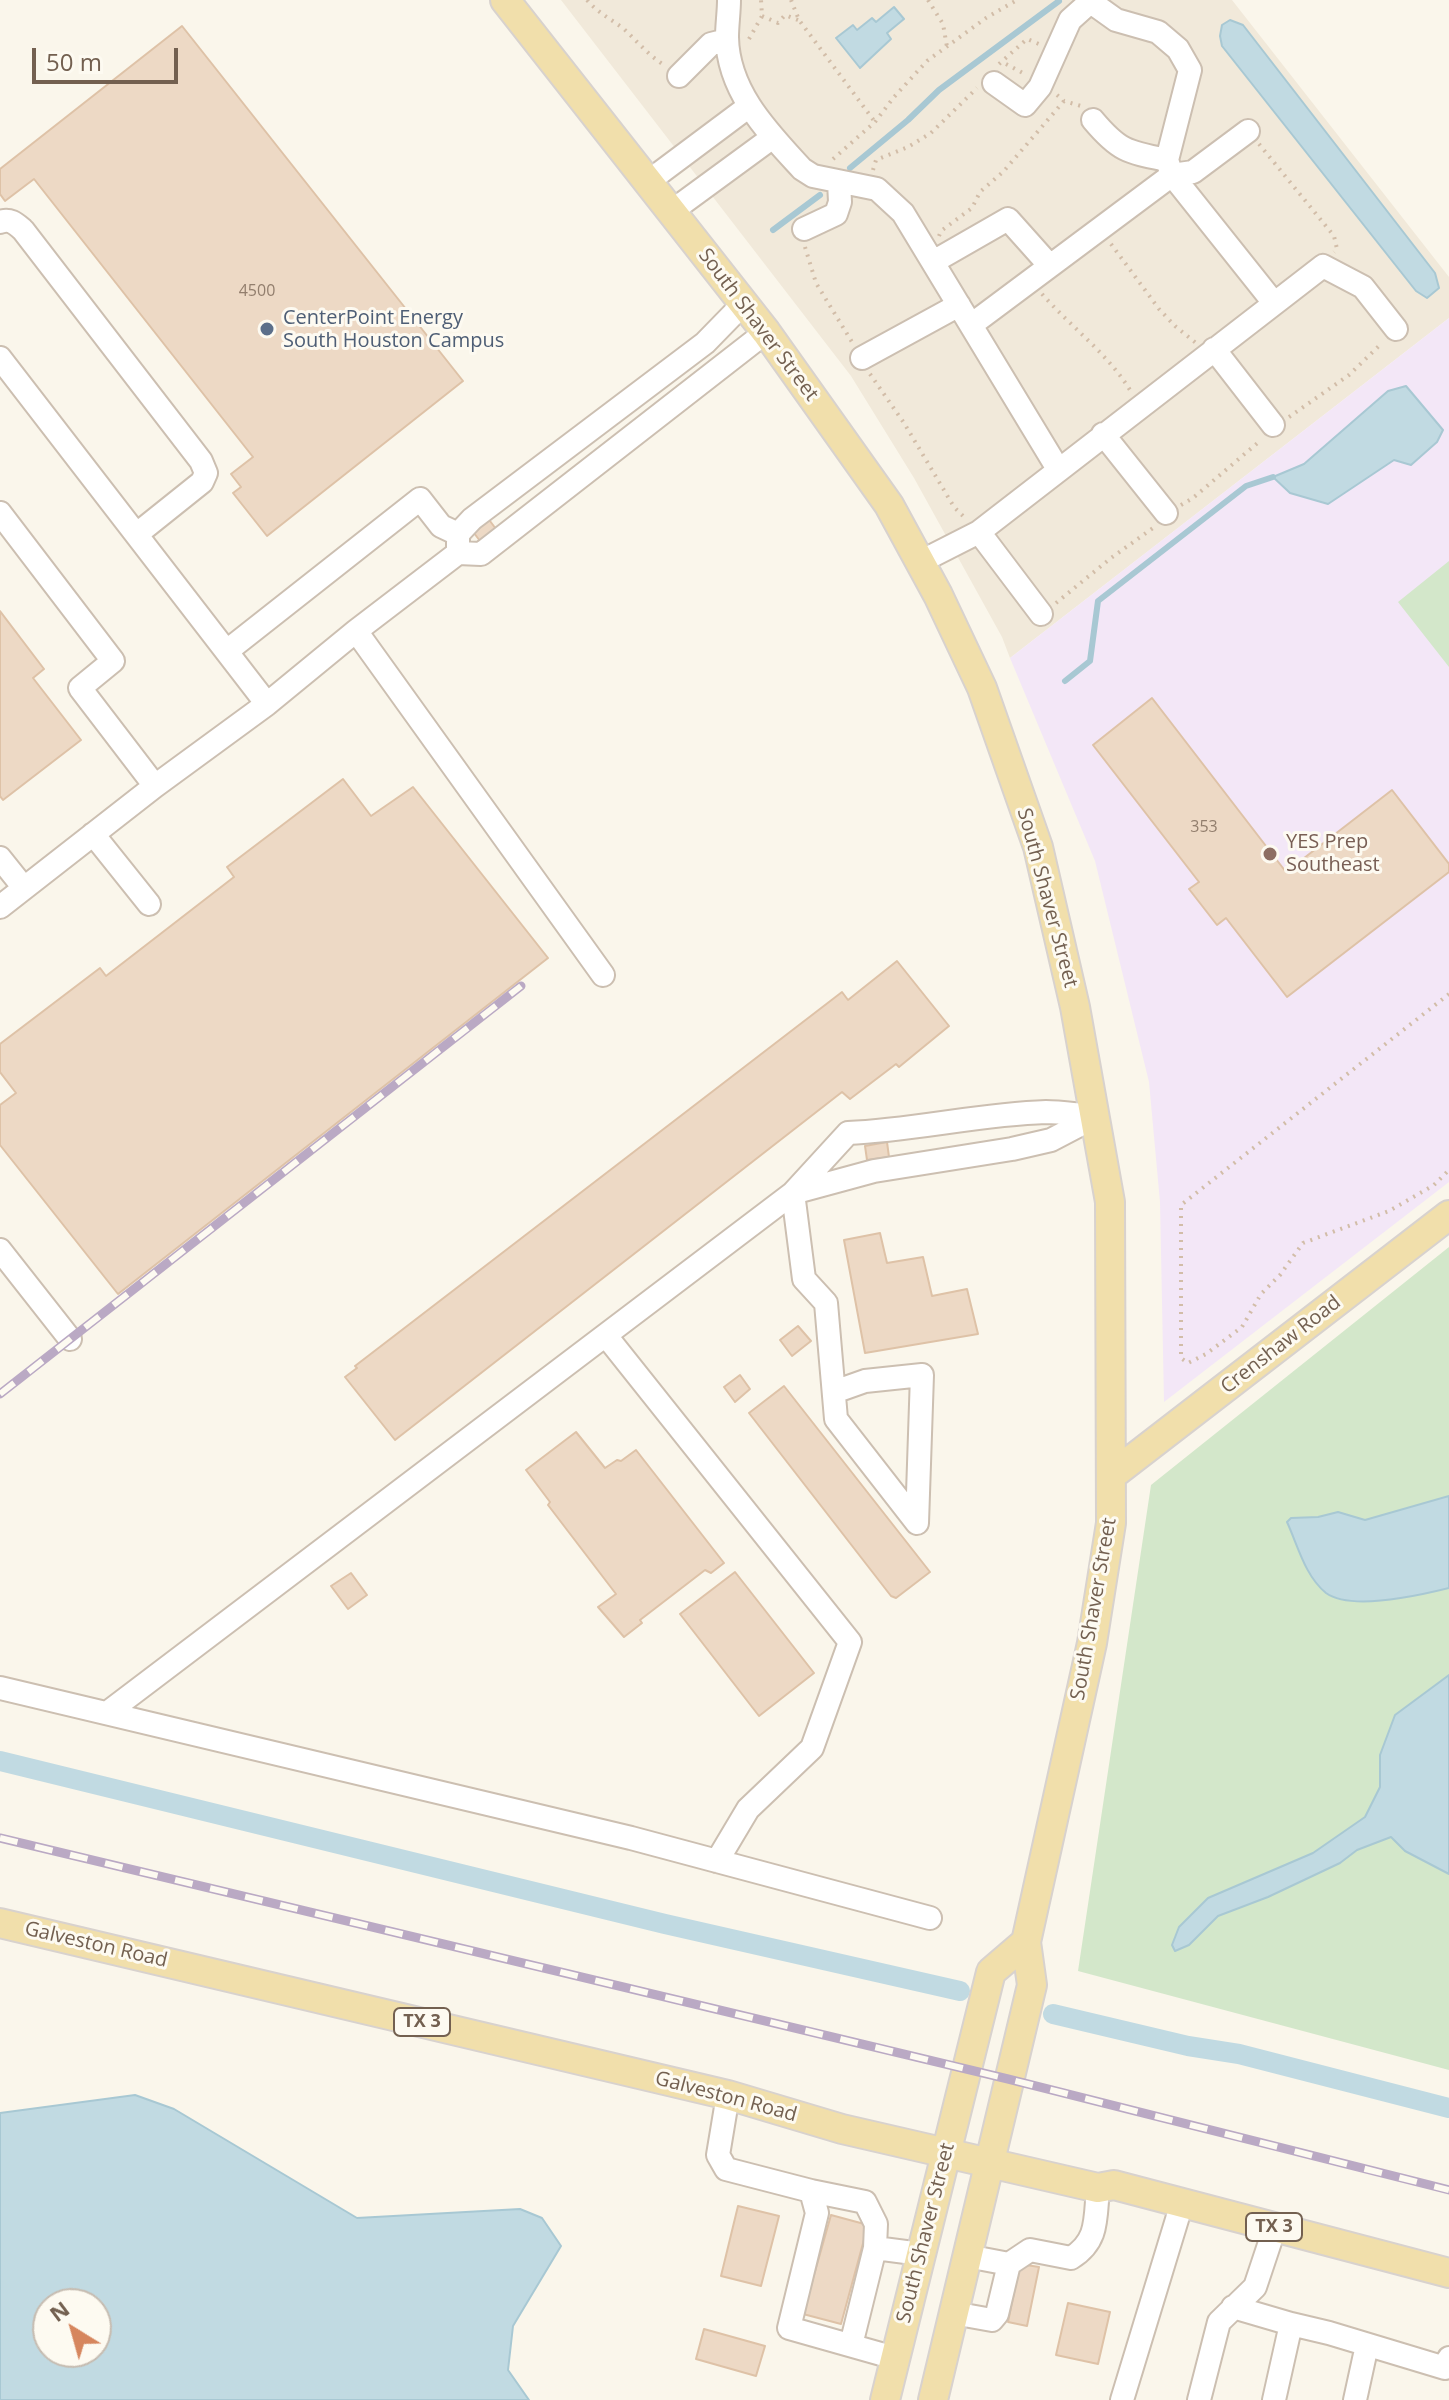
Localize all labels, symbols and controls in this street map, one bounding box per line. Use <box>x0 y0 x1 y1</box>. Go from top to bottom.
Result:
scale bar <box>36 32 182 82</box>
text: 50 m <box>46 45 102 78</box>
street label: South Shaver Street <box>693 244 823 406</box>
house number: 4500 <box>239 281 275 301</box>
place label: CenterPoint Energy South Houston Campus <box>283 306 504 353</box>
marker: CenterPoint Energy South Houston Campus <box>258 320 276 338</box>
street label: South Shaver Street <box>1012 806 1082 990</box>
house number: 353 <box>1190 817 1218 837</box>
place label: YES Prep Southeast <box>1286 830 1380 877</box>
marker: YES Prep Southeast <box>1261 845 1279 863</box>
street label: Crenshaw Road <box>1216 1291 1346 1399</box>
street label: South Shaver Street <box>1066 1516 1122 1702</box>
street label: Galveston Road <box>22 1917 170 1973</box>
road number: TX 3 <box>394 2008 450 2036</box>
street label: Galveston Road <box>652 2067 800 2127</box>
street label: South Shaver Street <box>892 2141 960 2325</box>
road number: TX 3 <box>1246 2213 1302 2241</box>
north arrow <box>32 2288 112 2368</box>
text: N <box>43 2293 75 2328</box>

